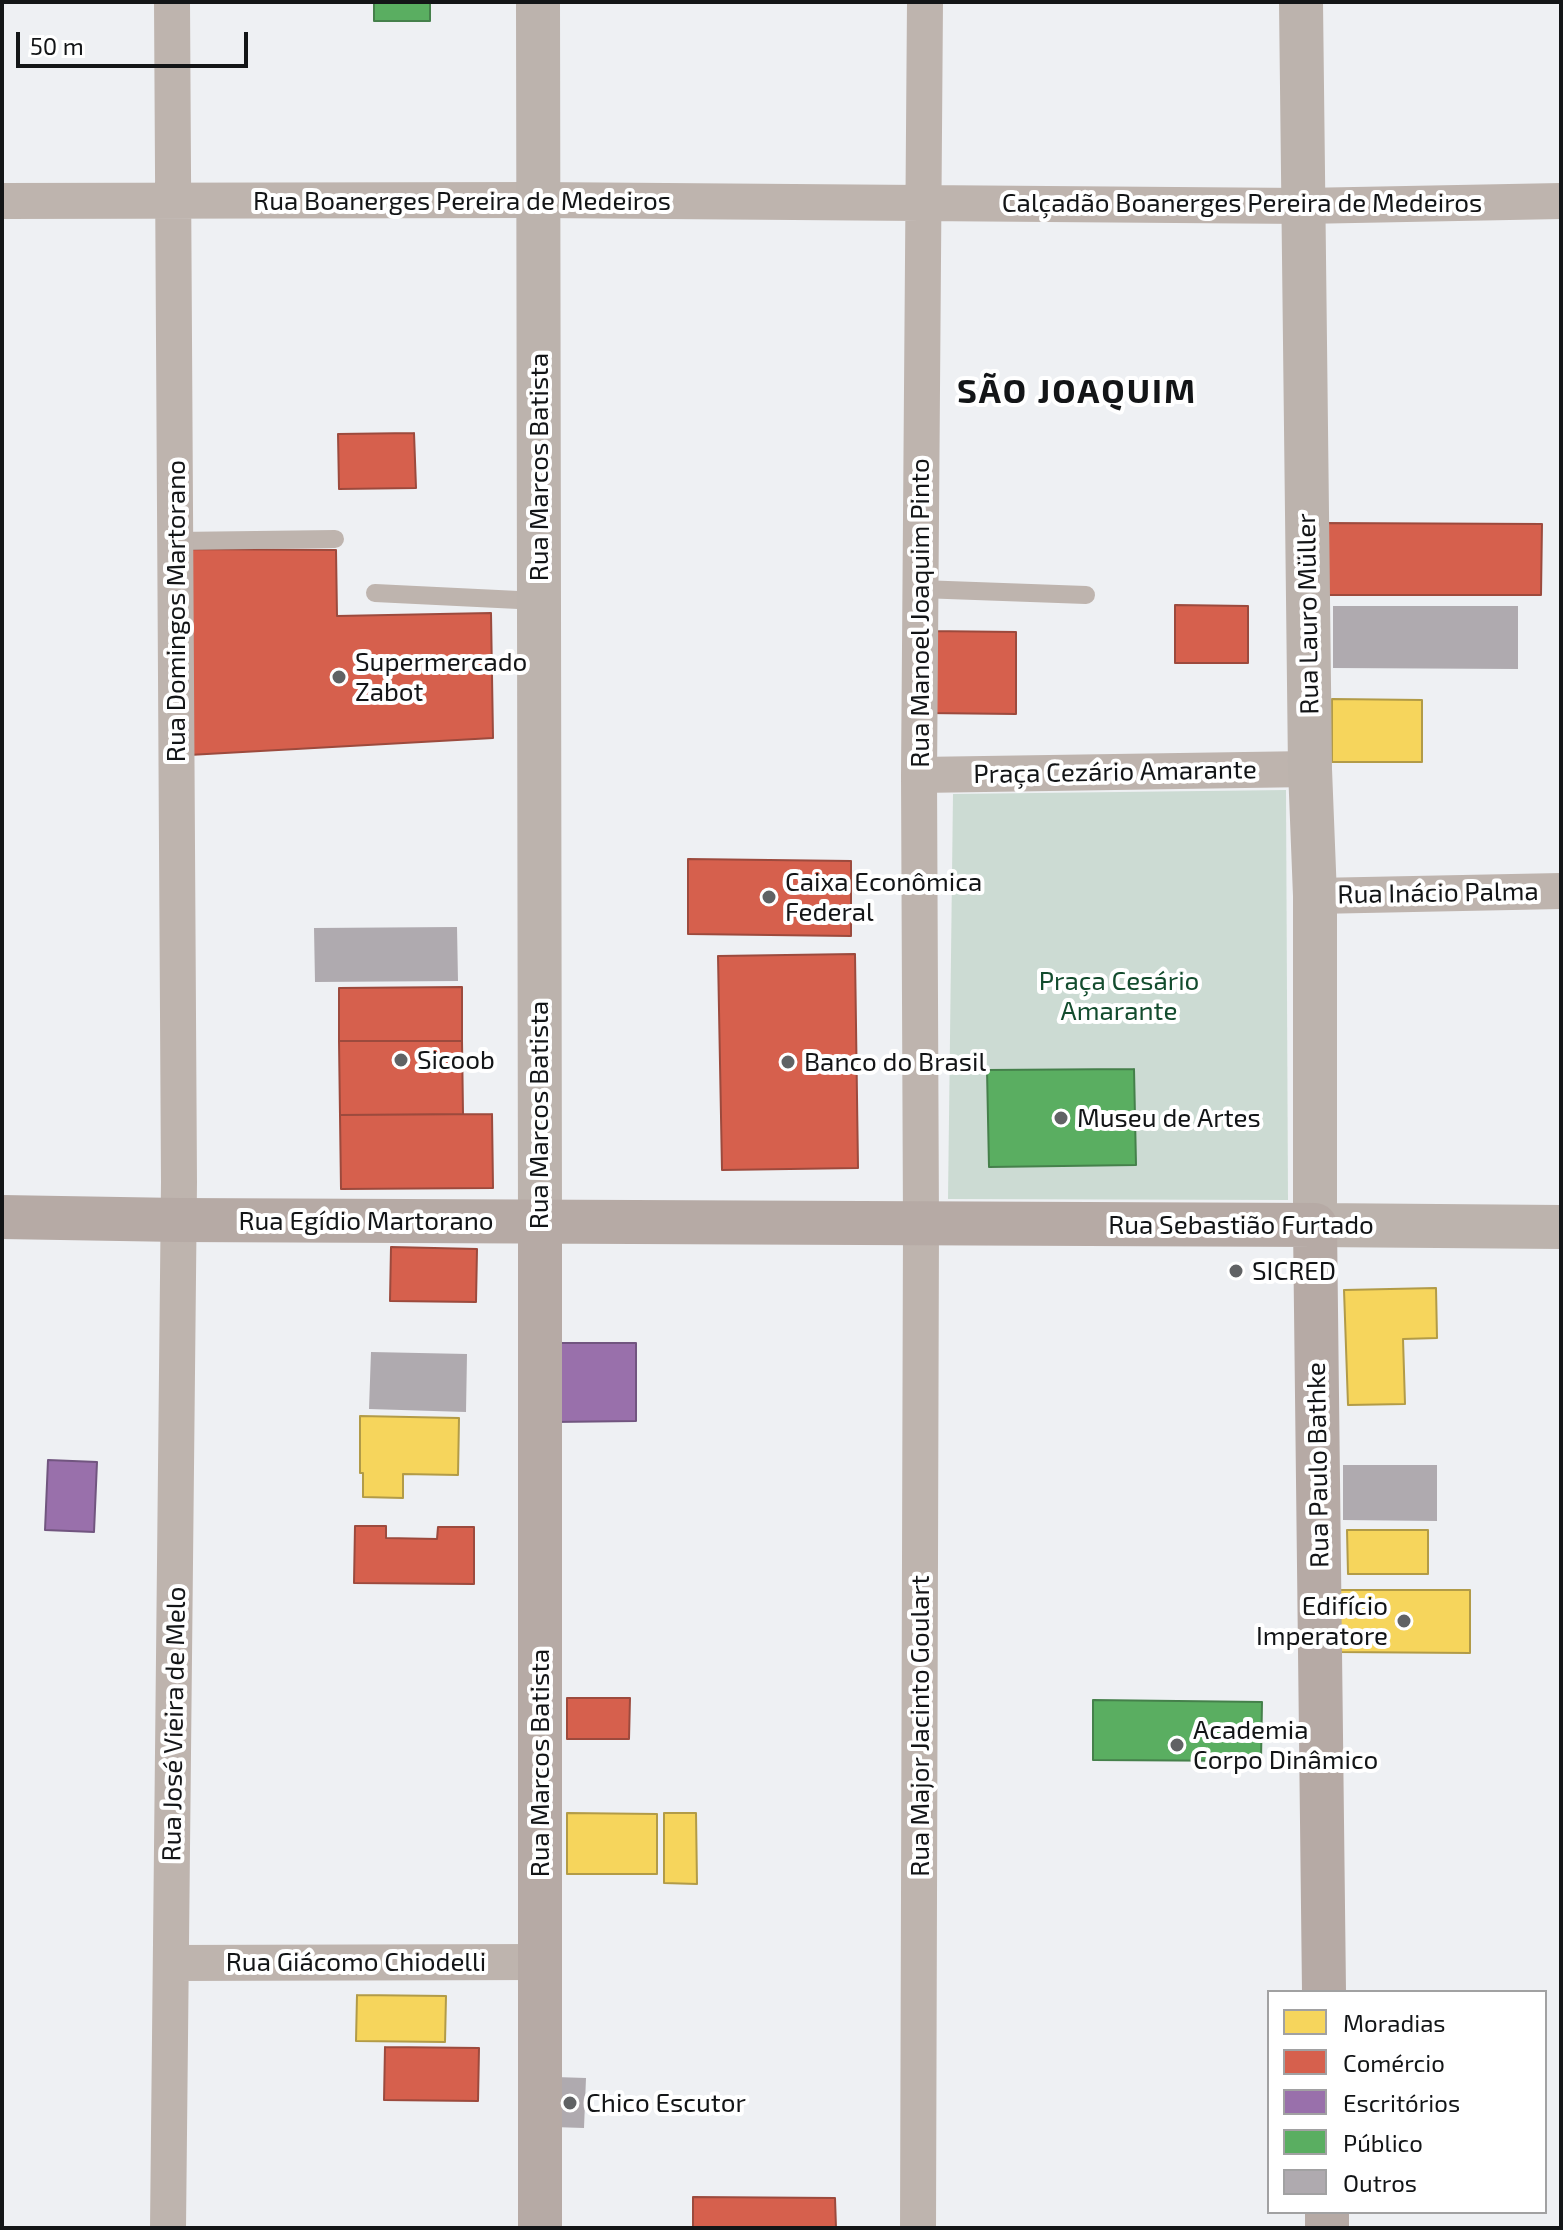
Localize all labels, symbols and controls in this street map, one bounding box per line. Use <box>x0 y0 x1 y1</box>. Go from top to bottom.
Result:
scale bar <box>20 16 252 66</box>
text: 50 m <box>30 31 84 60</box>
street label: Rua Boanerges Pereira de Medeiros <box>253 185 671 217</box>
street label: Calçadão Boanerges Pereira de Medeiros <box>1002 187 1482 219</box>
street label: Rua Marcos Batista <box>523 353 555 581</box>
district label: SÃO JOAQUIM <box>957 372 1197 412</box>
street label: Rua Manoel Joaquim Pinto <box>904 458 936 768</box>
street label: Rua Domingos Martorano <box>160 460 192 762</box>
street label: Rua Lauro Müller <box>1291 513 1325 715</box>
place label: Supermercado Zabot <box>355 646 527 708</box>
marker: Supermercado Zabot <box>330 668 348 686</box>
street label: Praça Cezário Amarante <box>973 754 1257 790</box>
place label: Caixa Econômica Federal <box>785 866 982 928</box>
street label: Rua Inácio Palma <box>1337 876 1539 910</box>
marker: Caixa Econômica Federal <box>760 888 778 906</box>
park label: Praça Cesário Amarante <box>1039 965 1199 1026</box>
street label: Rua Marcos Batista <box>523 1001 555 1229</box>
place label: Sicoob <box>417 1044 495 1076</box>
place label: Banco do Brasil <box>804 1046 986 1078</box>
marker: Sicoob <box>392 1051 410 1069</box>
marker: Banco do Brasil <box>779 1053 797 1071</box>
place label: Museu de Artes <box>1077 1102 1261 1134</box>
marker: Museu de Artes <box>1052 1109 1070 1127</box>
street label: Rua Egídio Martorano <box>238 1205 494 1237</box>
street label: Rua Sebastião Furtado <box>1108 1209 1374 1241</box>
place label: SICRED <box>1252 1255 1336 1287</box>
marker: SICRED <box>1227 1262 1245 1280</box>
street label: Rua Paulo Bathke <box>1301 1362 1335 1568</box>
street label: Rua Major Jacinto Goulart <box>904 1575 936 1877</box>
street label: Rua José Vieira de Melo <box>156 1586 192 1862</box>
place label: Edifício Imperatore <box>1256 1590 1388 1652</box>
marker: Edifício Imperatore <box>1395 1612 1413 1630</box>
street label: Rua Marcos Batista <box>524 1649 556 1877</box>
place label: Academia Corpo Dinâmico <box>1193 1714 1378 1776</box>
marker: Academia Corpo Dinâmico <box>1168 1736 1186 1754</box>
street label: Rua Giácomo Chiodelli <box>226 1946 486 1978</box>
legend <box>1267 1990 1547 2214</box>
text: Moradias <box>1343 2008 1446 2037</box>
text: Comércio <box>1343 2048 1445 2077</box>
place label: Chico Escutor <box>586 2087 746 2119</box>
text: Escritórios <box>1343 2088 1460 2117</box>
marker: Chico Escutor <box>561 2094 579 2112</box>
text: Público <box>1343 2128 1423 2157</box>
text: Outros <box>1343 2168 1417 2197</box>

